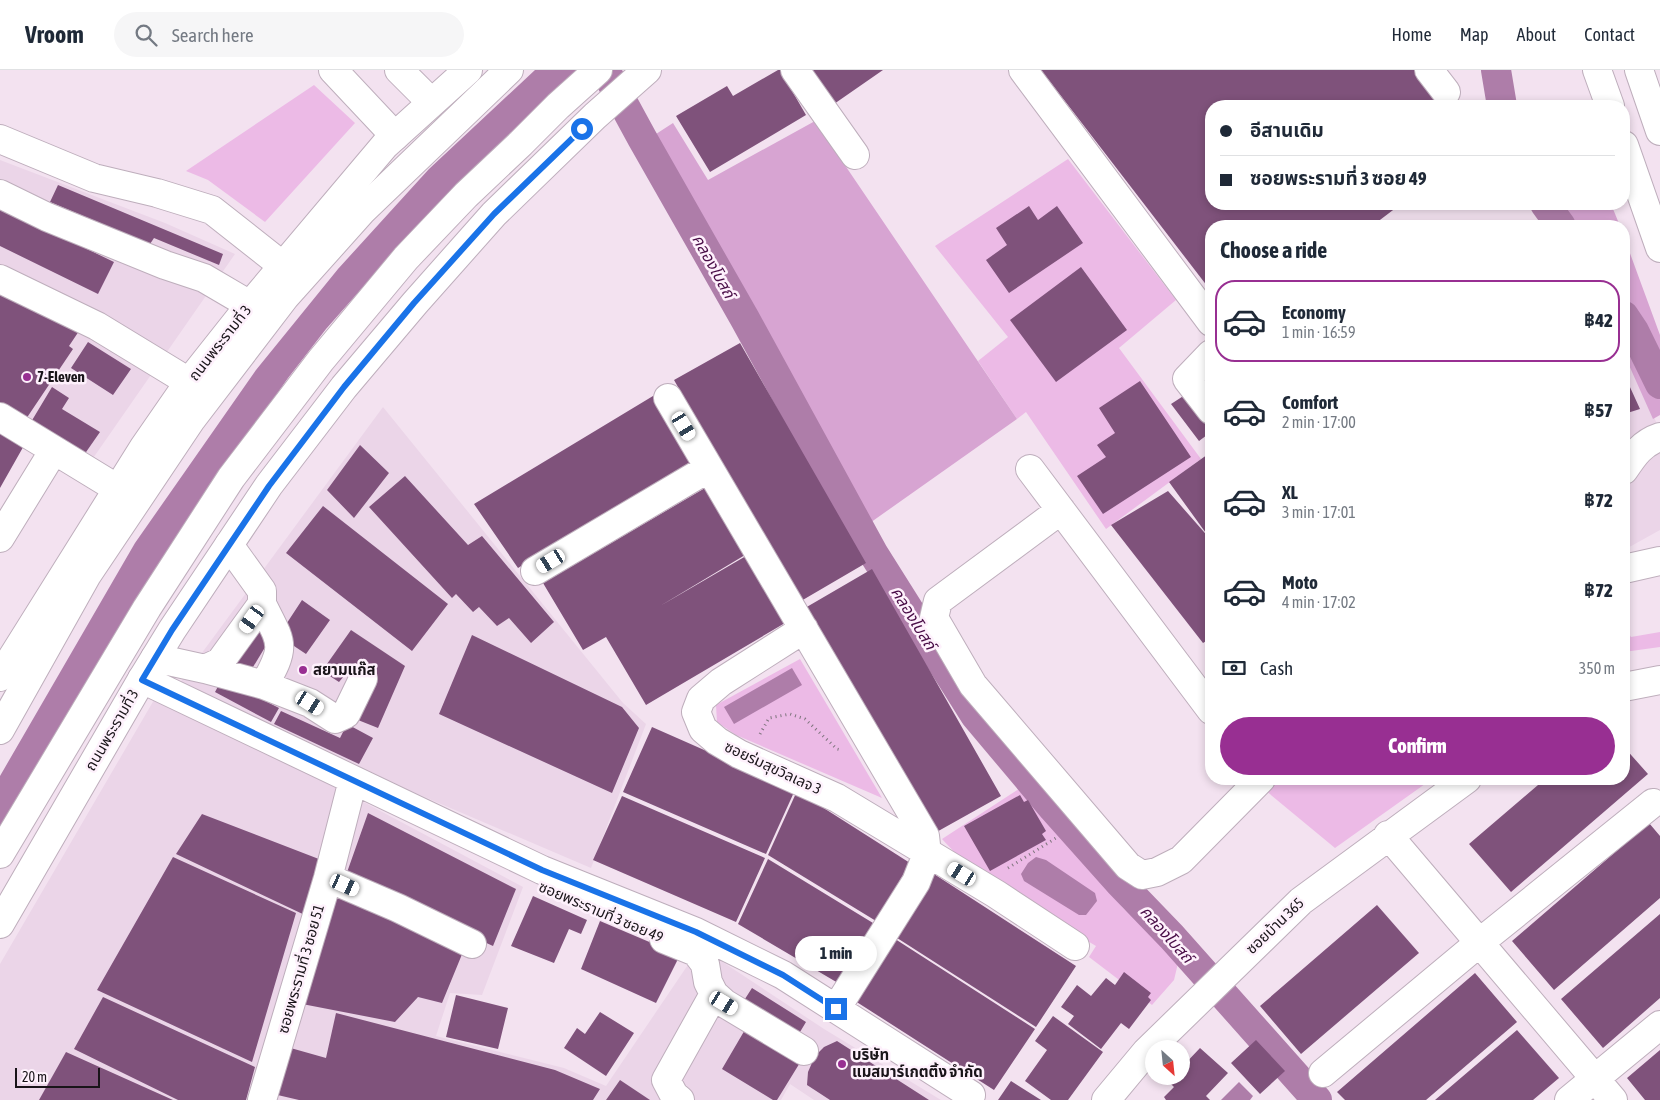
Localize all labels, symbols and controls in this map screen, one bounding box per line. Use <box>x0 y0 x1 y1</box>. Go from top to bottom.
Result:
search box <box>114 12 464 57</box>
text: Vroom <box>25 21 84 48</box>
icon: search <box>132 21 160 49</box>
text: Search here <box>172 24 254 46</box>
text: Home <box>1392 24 1432 45</box>
text: Map <box>1460 24 1489 45</box>
text: About <box>1517 24 1556 45</box>
text: Contact <box>1584 24 1635 45</box>
route start <box>571 118 593 140</box>
text: อีสานเดิม <box>1250 119 1324 141</box>
text: ซอยพระรามที่ 3 ซอย 49 <box>1250 167 1427 189</box>
water label: คลองโบสถ์ <box>689 231 740 304</box>
text: Choose a ride <box>1220 237 1327 263</box>
icon: car <box>1222 299 1267 344</box>
street label: ถนนพระรามที่ 3 <box>183 300 254 384</box>
text: Economy <box>1282 301 1346 323</box>
text: ฿42 <box>1584 309 1613 331</box>
text: 1 min · 16:59 <box>1282 323 1355 341</box>
place label: 7-Eleven <box>37 368 85 385</box>
marker: 7-Eleven <box>21 371 33 383</box>
icon: car <box>1222 389 1267 434</box>
text: Comfort <box>1282 391 1338 413</box>
text: ฿57 <box>1584 399 1613 421</box>
car <box>669 409 698 443</box>
text: 2 min · 17:00 <box>1282 413 1356 431</box>
icon: car <box>1222 479 1267 524</box>
text: XL <box>1282 481 1298 503</box>
text: ฿72 <box>1584 489 1613 511</box>
text: 3 min · 17:01 <box>1282 503 1356 521</box>
car <box>534 547 567 575</box>
icon: car <box>1222 569 1267 614</box>
text: Moto <box>1282 571 1318 593</box>
text: ฿72 <box>1584 579 1613 601</box>
water label: คลองโบสถ์ <box>888 584 942 655</box>
text: 4 min · 17:02 <box>1282 593 1356 611</box>
car <box>237 602 266 636</box>
icon: cash <box>1220 654 1248 682</box>
text: Cash <box>1260 657 1293 679</box>
text: 350 m <box>1579 659 1615 677</box>
place label: สยามแก๊ส <box>313 661 376 678</box>
marker: สยามแก๊ส <box>297 664 309 676</box>
street label: ถนนพระรามที่ 3 <box>80 685 142 773</box>
car <box>293 689 326 717</box>
button: Confirm <box>1220 717 1615 775</box>
street label: ซอยร่มสุขวิลเลจ 3 <box>722 738 824 798</box>
car <box>945 860 978 888</box>
car <box>328 872 361 898</box>
street label: ซอยพระรามที่ 3 ซอย 49 <box>536 876 667 945</box>
street label: ซอยบ้าน 365 <box>1242 894 1307 957</box>
street label: ซอยพระรามที่ 3 ซอย 51 <box>272 902 327 1035</box>
water label: คลองโบสถ์ <box>1137 902 1199 968</box>
callout: 1 min <box>795 936 877 972</box>
text: 1 min <box>820 944 852 962</box>
car <box>707 989 740 1017</box>
route end <box>825 998 847 1020</box>
north arrow <box>1145 1040 1190 1085</box>
map controls <box>1145 1040 1190 1085</box>
place label: บริษัท แมสมาร์เกตติ้ง จำกัด <box>852 1046 983 1080</box>
marker: บริษัท แมสมาร์เกตติ้ง จำกัด <box>836 1058 848 1070</box>
scale bar <box>15 1065 100 1088</box>
text: 20 m <box>22 1069 47 1085</box>

